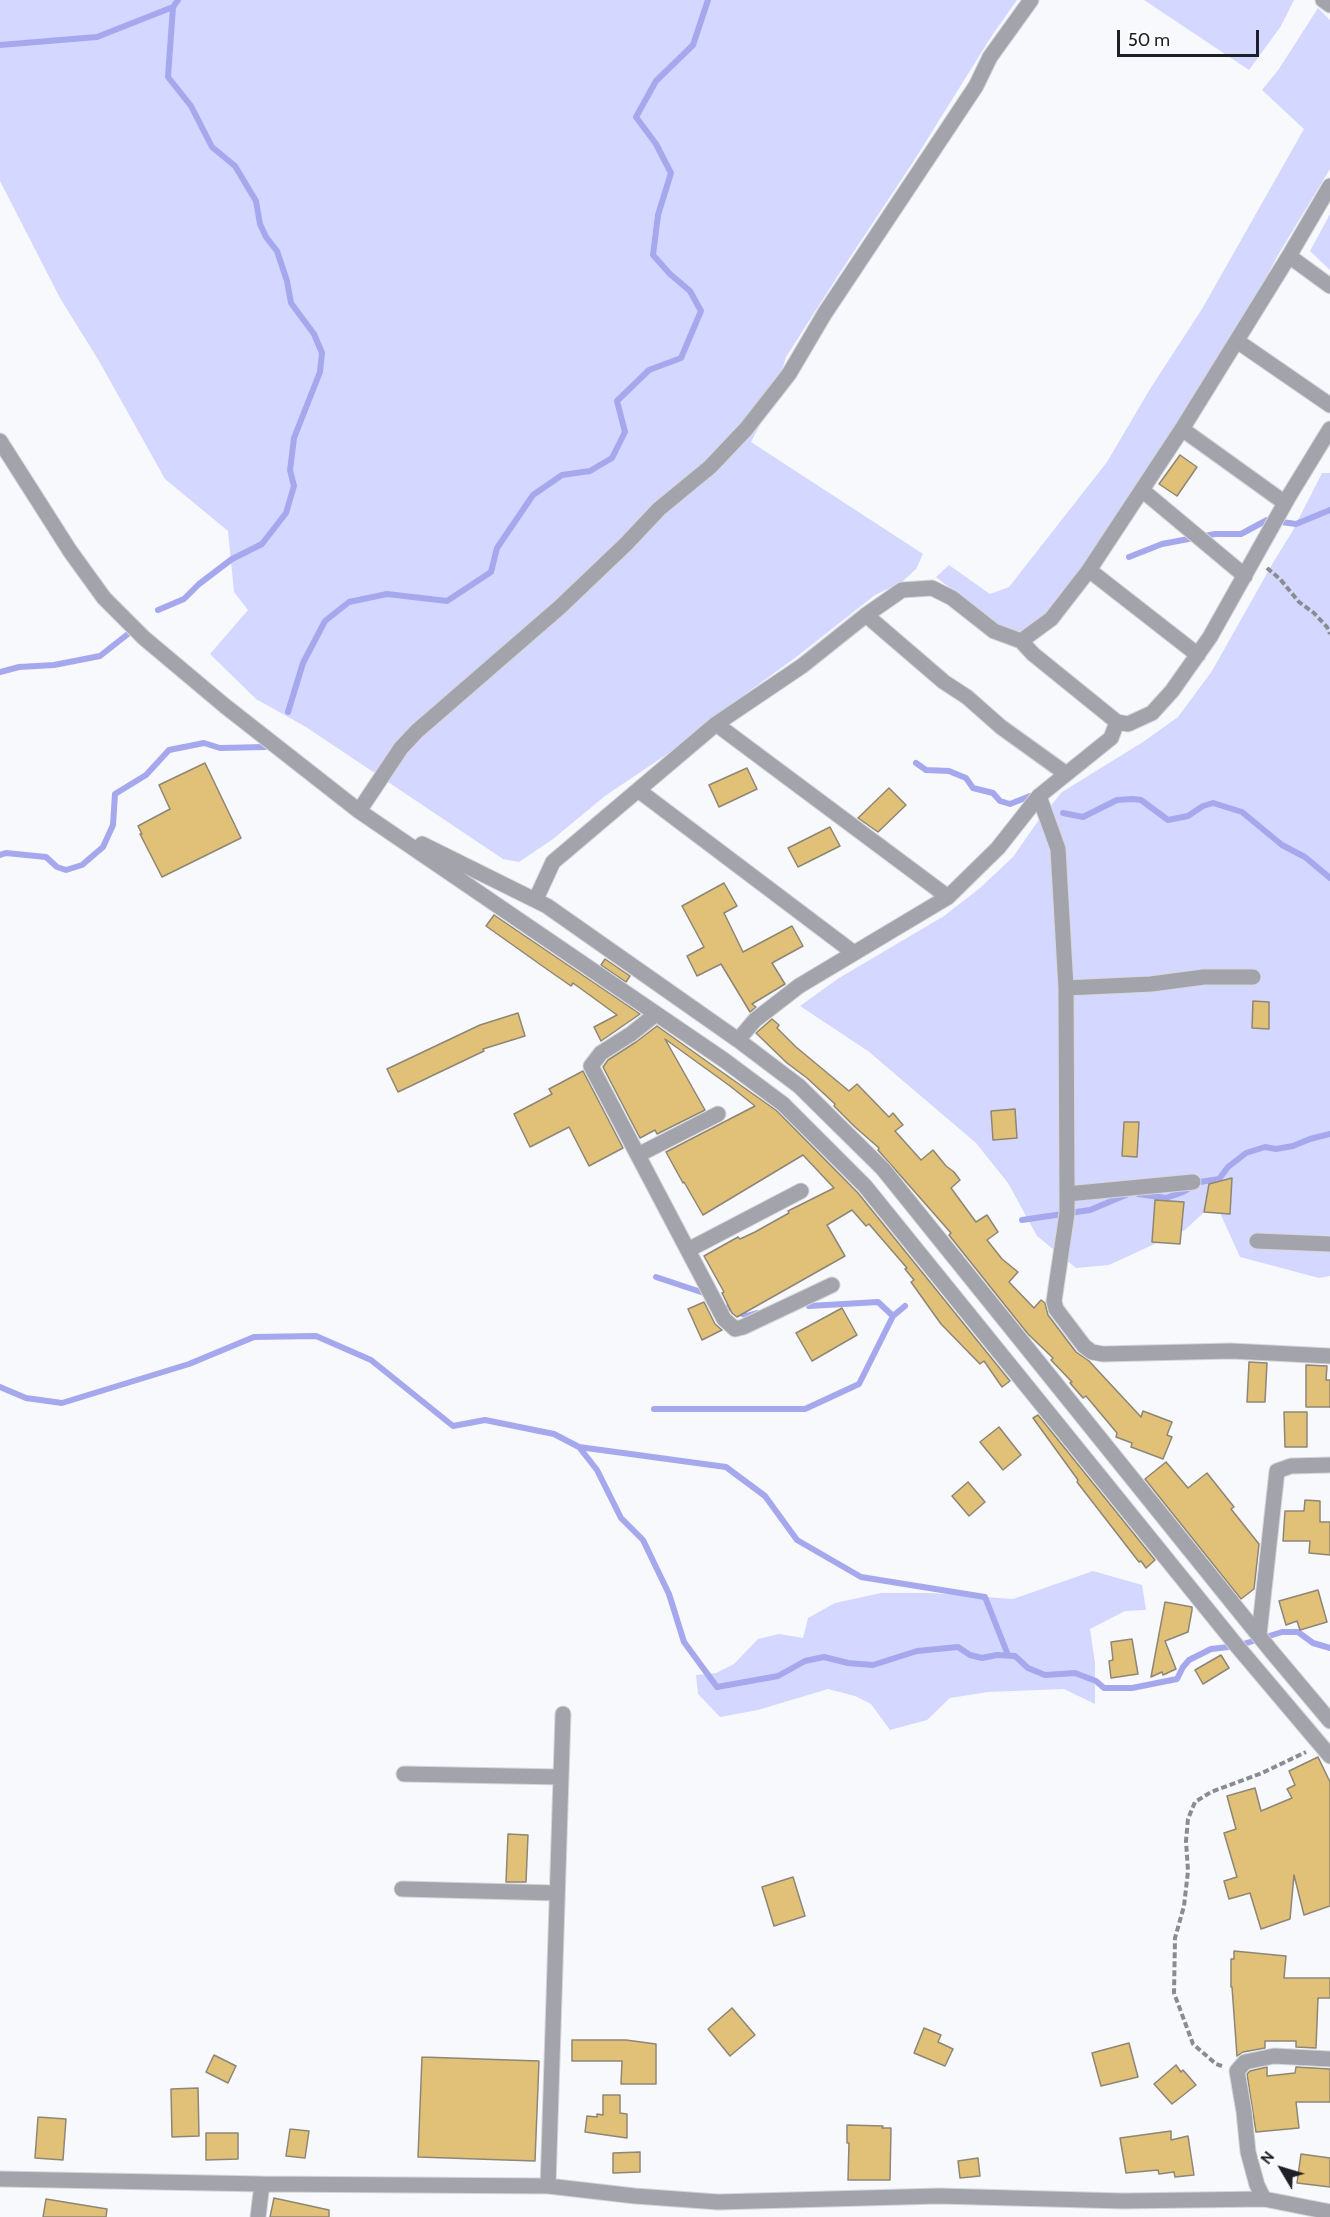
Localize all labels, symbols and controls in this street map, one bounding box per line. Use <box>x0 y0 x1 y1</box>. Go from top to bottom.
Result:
scale bar <box>1120 18 1262 56</box>
text: 50 m <box>1128 29 1170 51</box>
north arrow <box>1252 2139 1312 2199</box>
text: N <box>1256 2147 1278 2168</box>

